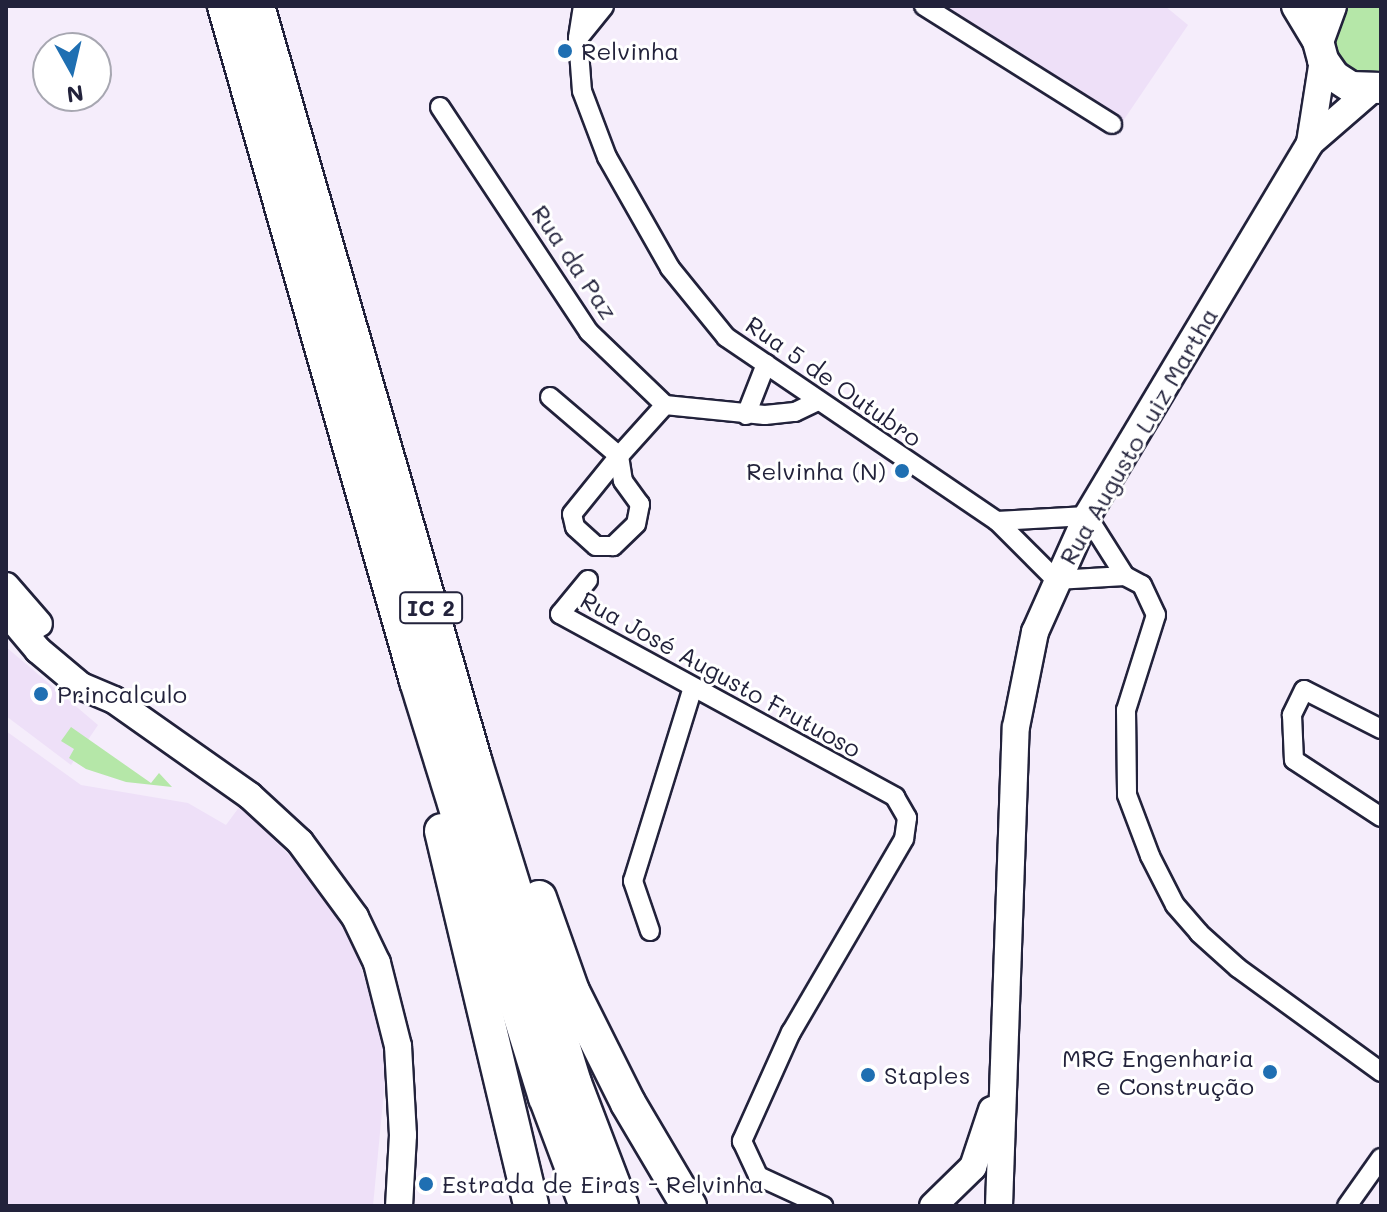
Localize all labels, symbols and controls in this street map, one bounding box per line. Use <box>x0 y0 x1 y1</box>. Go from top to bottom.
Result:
north arrow <box>32 32 112 112</box>
place label: Relvinha <box>581 37 679 65</box>
marker: Relvinha <box>556 42 574 60</box>
text: N <box>65 79 85 110</box>
street label: Rua da Paz <box>526 199 624 325</box>
street label: Rua Augusto Luiz Martha <box>1053 303 1223 569</box>
street label: Rua 5 de Outubro <box>741 310 927 452</box>
place label: Relvinha (N) <box>746 457 886 485</box>
marker: Relvinha (N) <box>893 462 911 480</box>
street label: Rua José Augusto Frutuoso <box>576 585 866 763</box>
road number: IC 2 <box>399 590 463 626</box>
place label: Princalculo <box>57 680 187 708</box>
marker: Princalculo <box>32 685 50 703</box>
place label: MRG Engenharia e Construção <box>1062 1044 1254 1100</box>
place label: Staples <box>884 1061 970 1089</box>
marker: MRG Engenharia e Construção <box>1261 1063 1279 1081</box>
marker: Staples <box>859 1066 877 1084</box>
place label: Estrada de Eiras - Relvinha <box>442 1170 764 1198</box>
marker: Estrada de Eiras - Relvinha <box>417 1175 435 1193</box>

